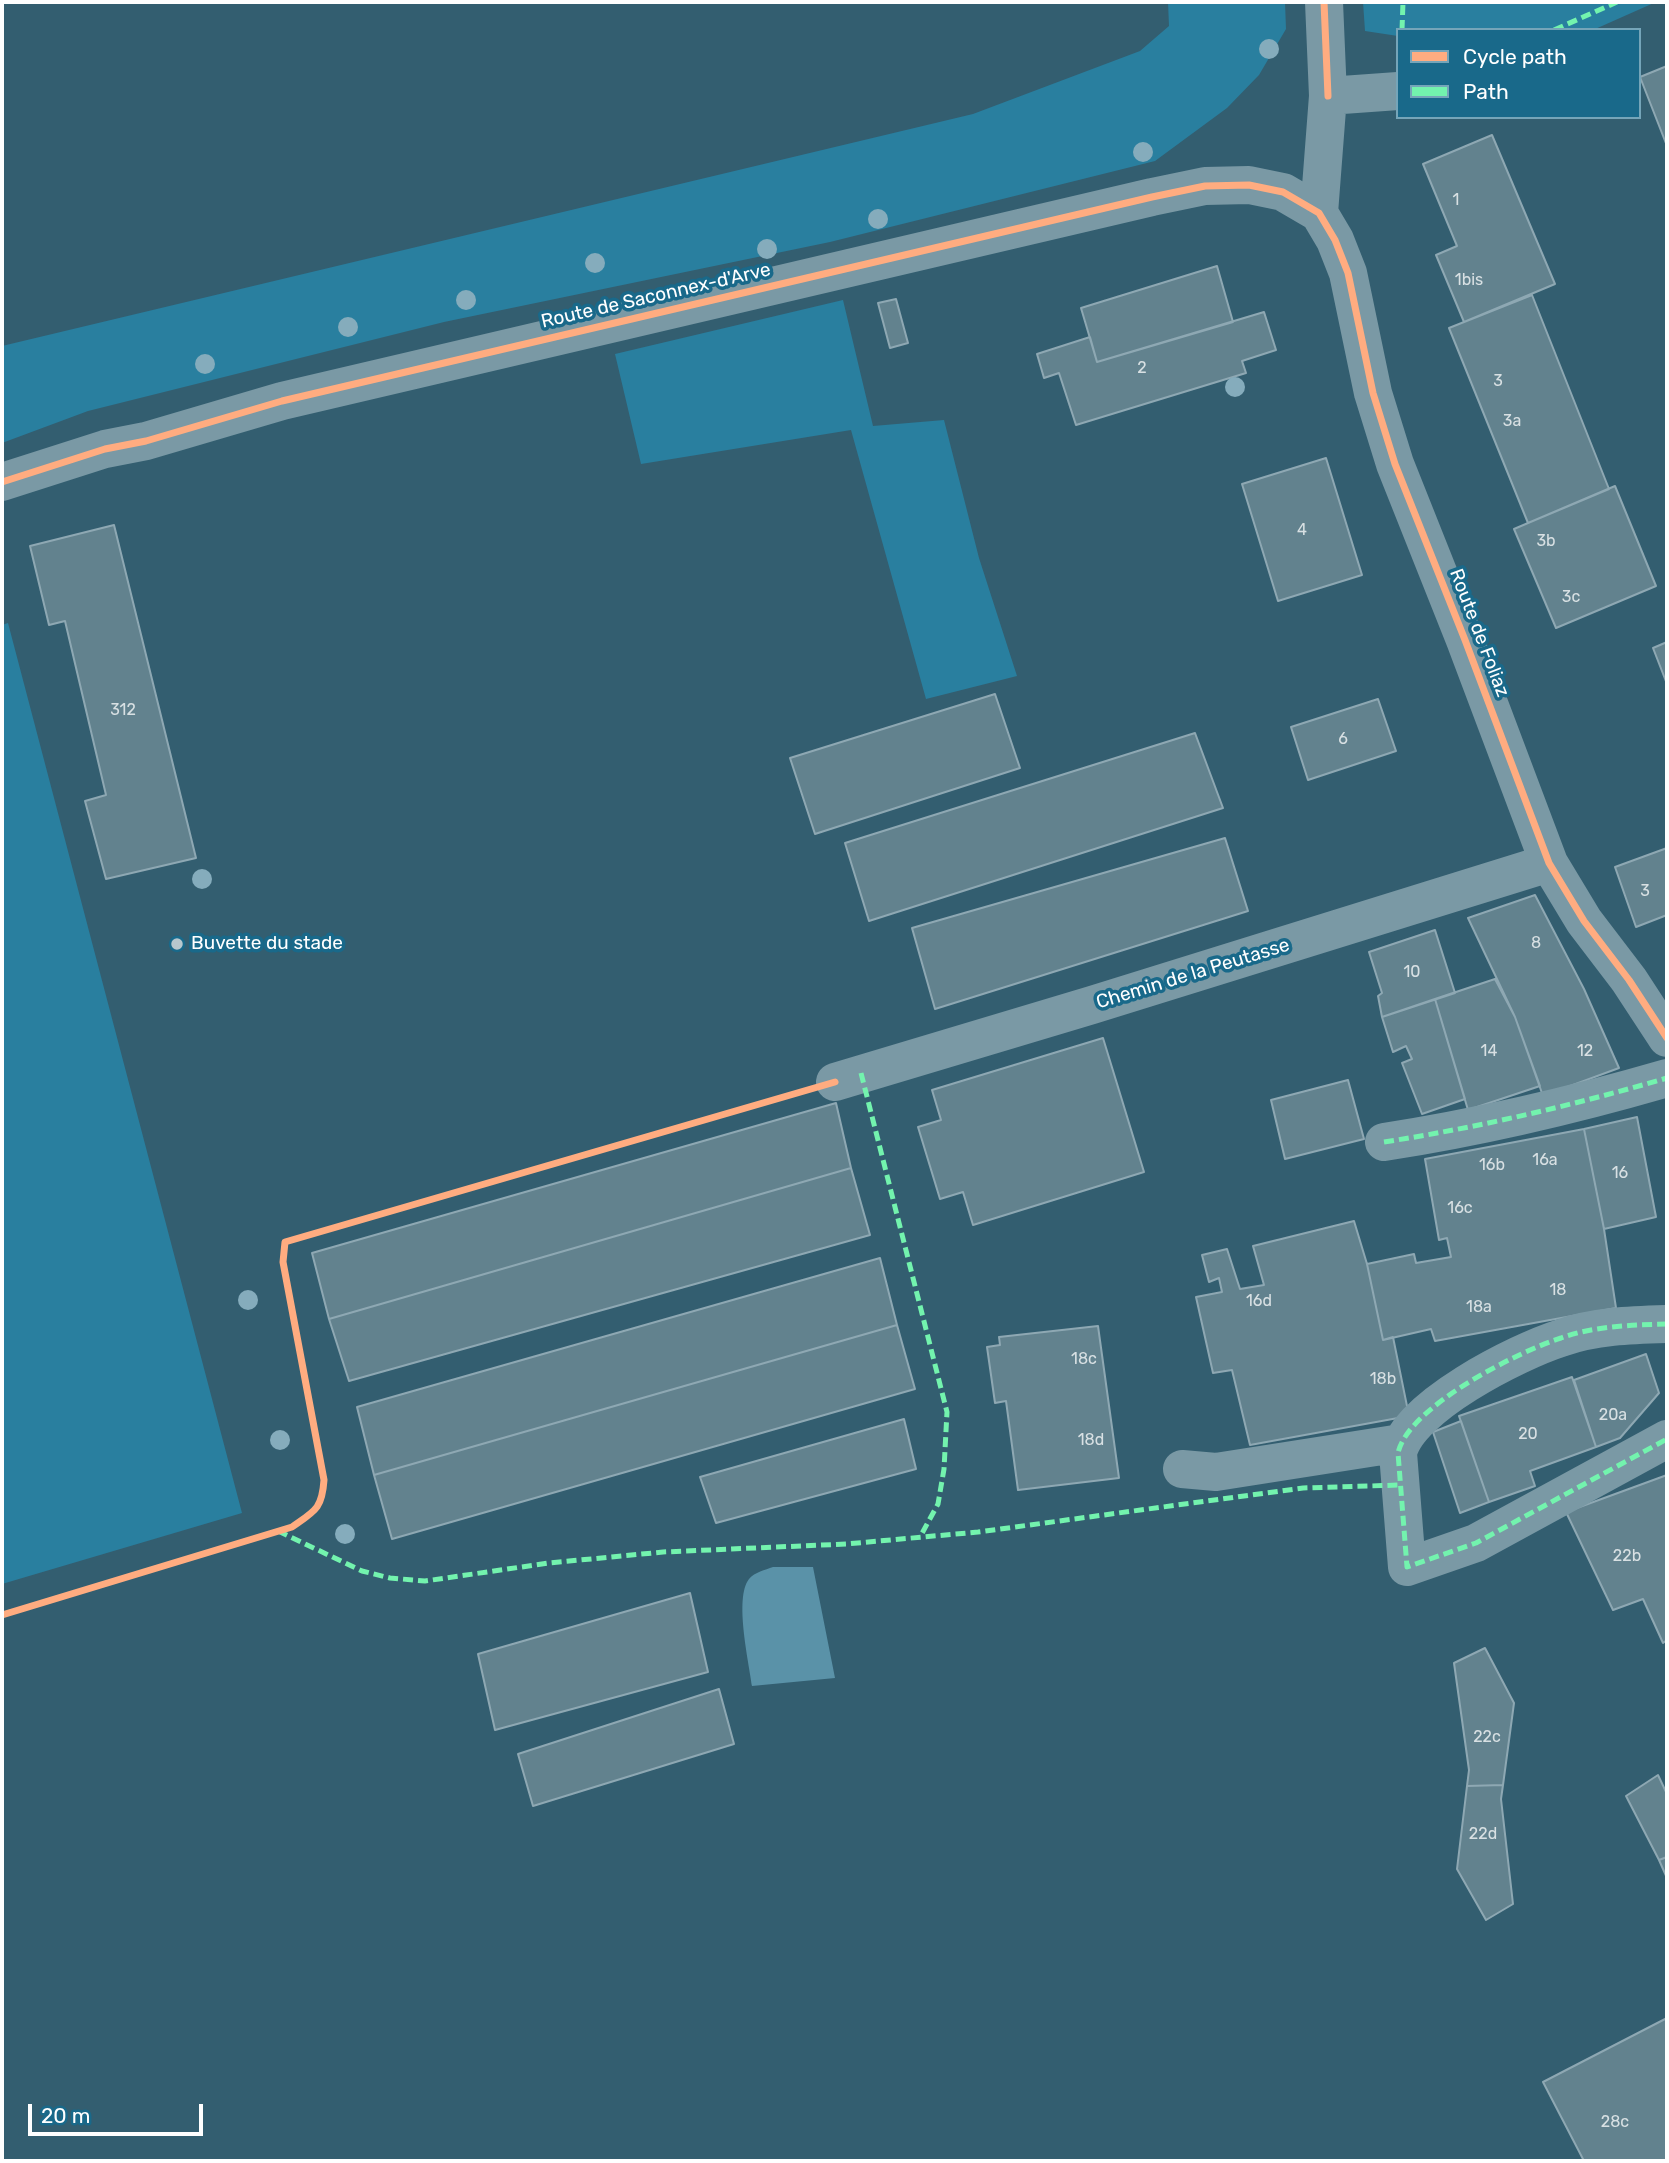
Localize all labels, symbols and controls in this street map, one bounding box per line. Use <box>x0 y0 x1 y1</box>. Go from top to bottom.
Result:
legend <box>1396 28 1641 119</box>
text: Cycle path <box>1463 44 1567 69</box>
text: Path <box>1463 79 1509 104</box>
house number: 1 <box>1453 190 1459 210</box>
street label: Route de Saconnex-d'Arve <box>539 258 773 334</box>
house number: 1bis <box>1455 270 1483 290</box>
house number: 2 <box>1137 358 1147 378</box>
house number: 3 <box>1493 371 1503 391</box>
house number: 3a <box>1503 411 1521 431</box>
house number: 4 <box>1297 520 1307 540</box>
house number: 3b <box>1536 531 1556 551</box>
street label: Route de Foliaz <box>1444 566 1514 700</box>
house number: 3c <box>1562 587 1580 607</box>
house number: 312 <box>110 700 136 720</box>
house number: 6 <box>1338 729 1348 749</box>
house number: 3 <box>1640 881 1650 901</box>
place label: Buvette du stade <box>191 933 343 955</box>
house number: 8 <box>1531 933 1541 953</box>
street label: Chemin de la Peutasse <box>1094 934 1292 1014</box>
marker: Buvette du stade <box>169 936 185 952</box>
house number: 10 <box>1403 962 1421 982</box>
house number: 14 <box>1481 1041 1497 1061</box>
house number: 12 <box>1577 1041 1593 1061</box>
house number: 16a <box>1532 1150 1558 1170</box>
house number: 16b <box>1479 1155 1505 1175</box>
house number: 16 <box>1612 1163 1628 1183</box>
house number: 16c <box>1447 1198 1473 1218</box>
house number: 18 <box>1549 1280 1567 1300</box>
house number: 16d <box>1246 1291 1272 1311</box>
house number: 18a <box>1466 1297 1492 1317</box>
house number: 18c <box>1071 1349 1097 1369</box>
house number: 18b <box>1370 1369 1396 1389</box>
house number: 20a <box>1599 1405 1627 1425</box>
house number: 20 <box>1518 1424 1538 1444</box>
house number: 18d <box>1078 1430 1104 1450</box>
house number: 22b <box>1613 1546 1641 1566</box>
house number: 22c <box>1473 1727 1501 1747</box>
house number: 22d <box>1469 1824 1497 1844</box>
scale bar <box>32 2090 206 2134</box>
text: 20 m <box>41 2103 90 2128</box>
house number: 28c <box>1601 2112 1629 2132</box>

